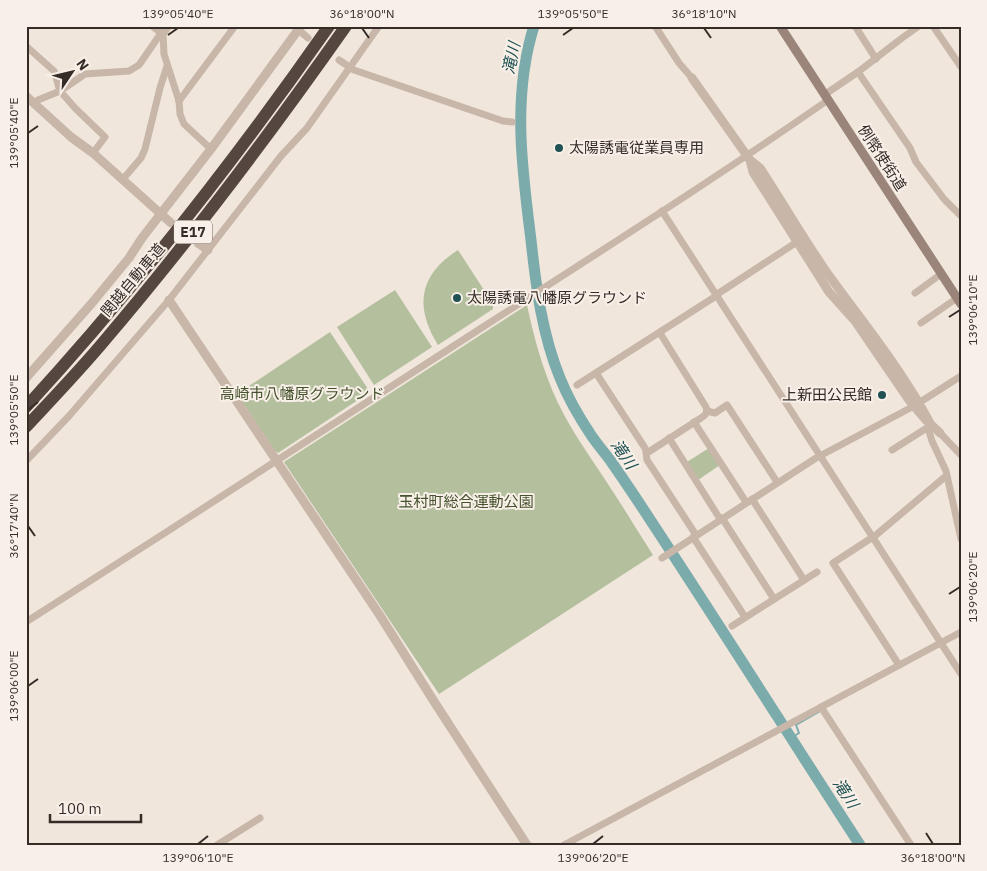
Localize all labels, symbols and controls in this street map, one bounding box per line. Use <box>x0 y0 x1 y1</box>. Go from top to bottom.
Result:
text: 139°05'40"E <box>143 6 213 21</box>
text: 36°18'00"N <box>329 6 395 21</box>
text: 139°05'50"E <box>538 6 608 21</box>
text: 36°18'10"N <box>671 6 737 21</box>
water label: 滝川 <box>498 38 525 76</box>
north arrow <box>48 48 98 98</box>
text: N <box>72 55 93 74</box>
text: 139°05'40"E <box>6 98 21 168</box>
street label: 例幣使街道 <box>854 121 911 194</box>
place label: 太陽誘電従業員専用 <box>569 138 704 157</box>
marker: 太陽誘電従業員専用 <box>553 142 565 154</box>
road number: E17 <box>174 220 212 243</box>
street label: 関越自動車道 <box>96 239 169 320</box>
text: 139°06'10"E <box>965 275 980 345</box>
place label: 太陽誘電八幡原グラウンド <box>467 288 647 307</box>
marker: 太陽誘電八幡原グラウンド <box>451 292 463 304</box>
text: 139°05'50"E <box>6 375 21 445</box>
park label: 高崎市八幡原グラウンド <box>219 384 385 403</box>
place label: 上新田公民館 <box>782 385 872 404</box>
marker: 上新田公民館 <box>876 389 888 401</box>
water label: 滝川 <box>607 435 643 474</box>
park label: 玉村町総合運動公園 <box>398 492 534 511</box>
text: 36°17'40"N <box>6 493 21 559</box>
text: 139°06'20"E <box>965 552 980 622</box>
text: 139°06'00"E <box>6 651 21 721</box>
water label: 滝川 <box>829 774 864 814</box>
scale bar <box>50 791 141 823</box>
text: 100 m <box>58 799 102 818</box>
text: 139°06'10"E <box>163 850 233 865</box>
text: 139°06'20"E <box>558 850 628 865</box>
text: 36°18'00"N <box>900 850 966 865</box>

